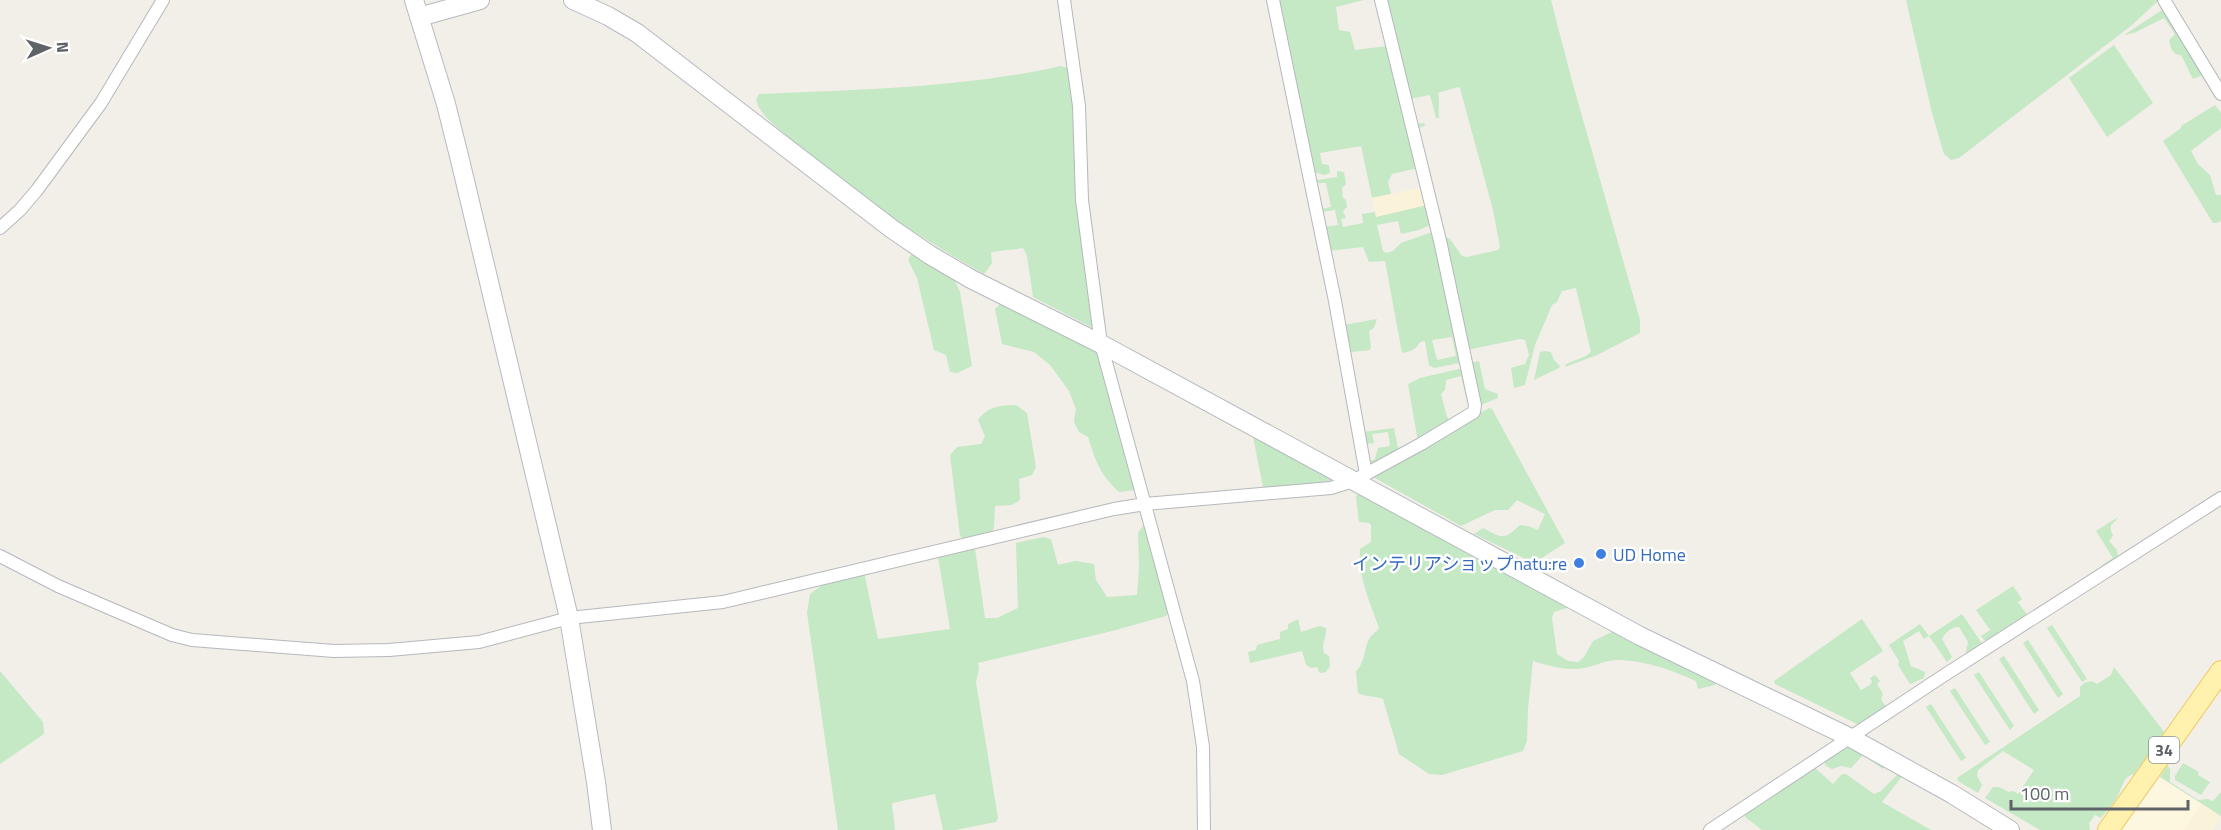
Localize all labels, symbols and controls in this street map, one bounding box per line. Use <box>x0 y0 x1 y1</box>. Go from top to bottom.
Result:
north arrow <box>18 18 78 78</box>
text: N <box>51 41 75 53</box>
place label: UD Home <box>1613 541 1686 568</box>
marker: UD Home <box>1594 547 1608 561</box>
place label: インテリアショップnatu:re <box>1352 550 1567 577</box>
marker: インテリアショップnatu:re <box>1572 556 1586 570</box>
road number: 34 <box>2149 737 2179 763</box>
scale bar <box>2011 773 2188 811</box>
text: 100 m <box>2020 780 2069 807</box>

